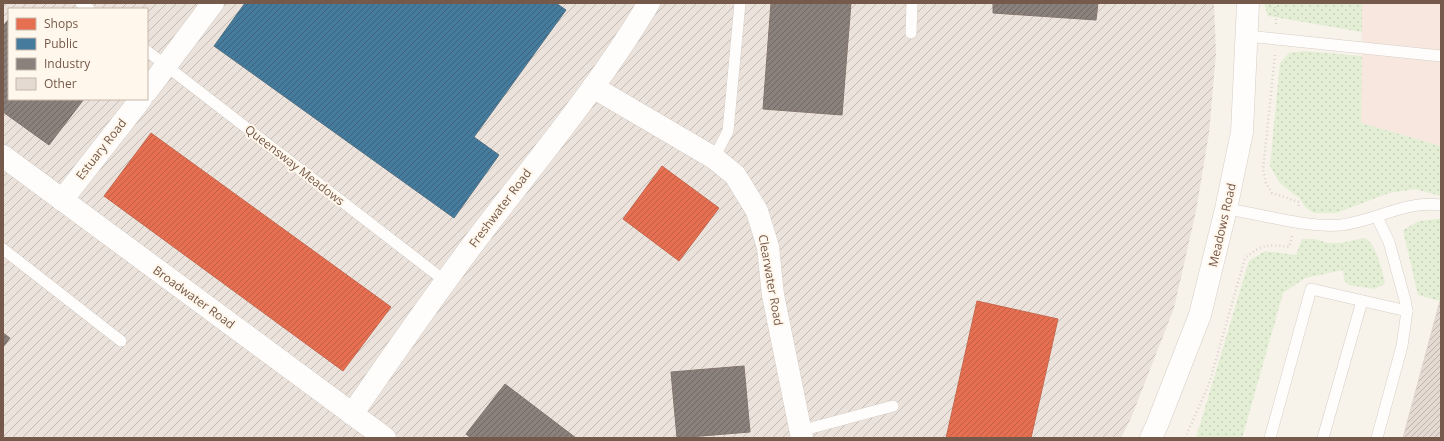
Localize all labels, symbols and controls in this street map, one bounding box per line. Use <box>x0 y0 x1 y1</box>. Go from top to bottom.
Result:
legend <box>8 8 148 100</box>
text: Shops <box>44 15 79 32</box>
text: Public <box>44 35 78 52</box>
text: Industry <box>44 55 91 72</box>
text: Other <box>44 75 77 92</box>
street label: Estuary Road <box>72 115 130 183</box>
street label: Queensway Meadows <box>242 121 349 209</box>
street label: Freshwater Road <box>465 165 535 251</box>
street label: Meadows Road <box>1204 181 1240 269</box>
street label: Clearwater Road <box>755 233 787 327</box>
street label: Broadwater Road <box>150 261 238 333</box>

